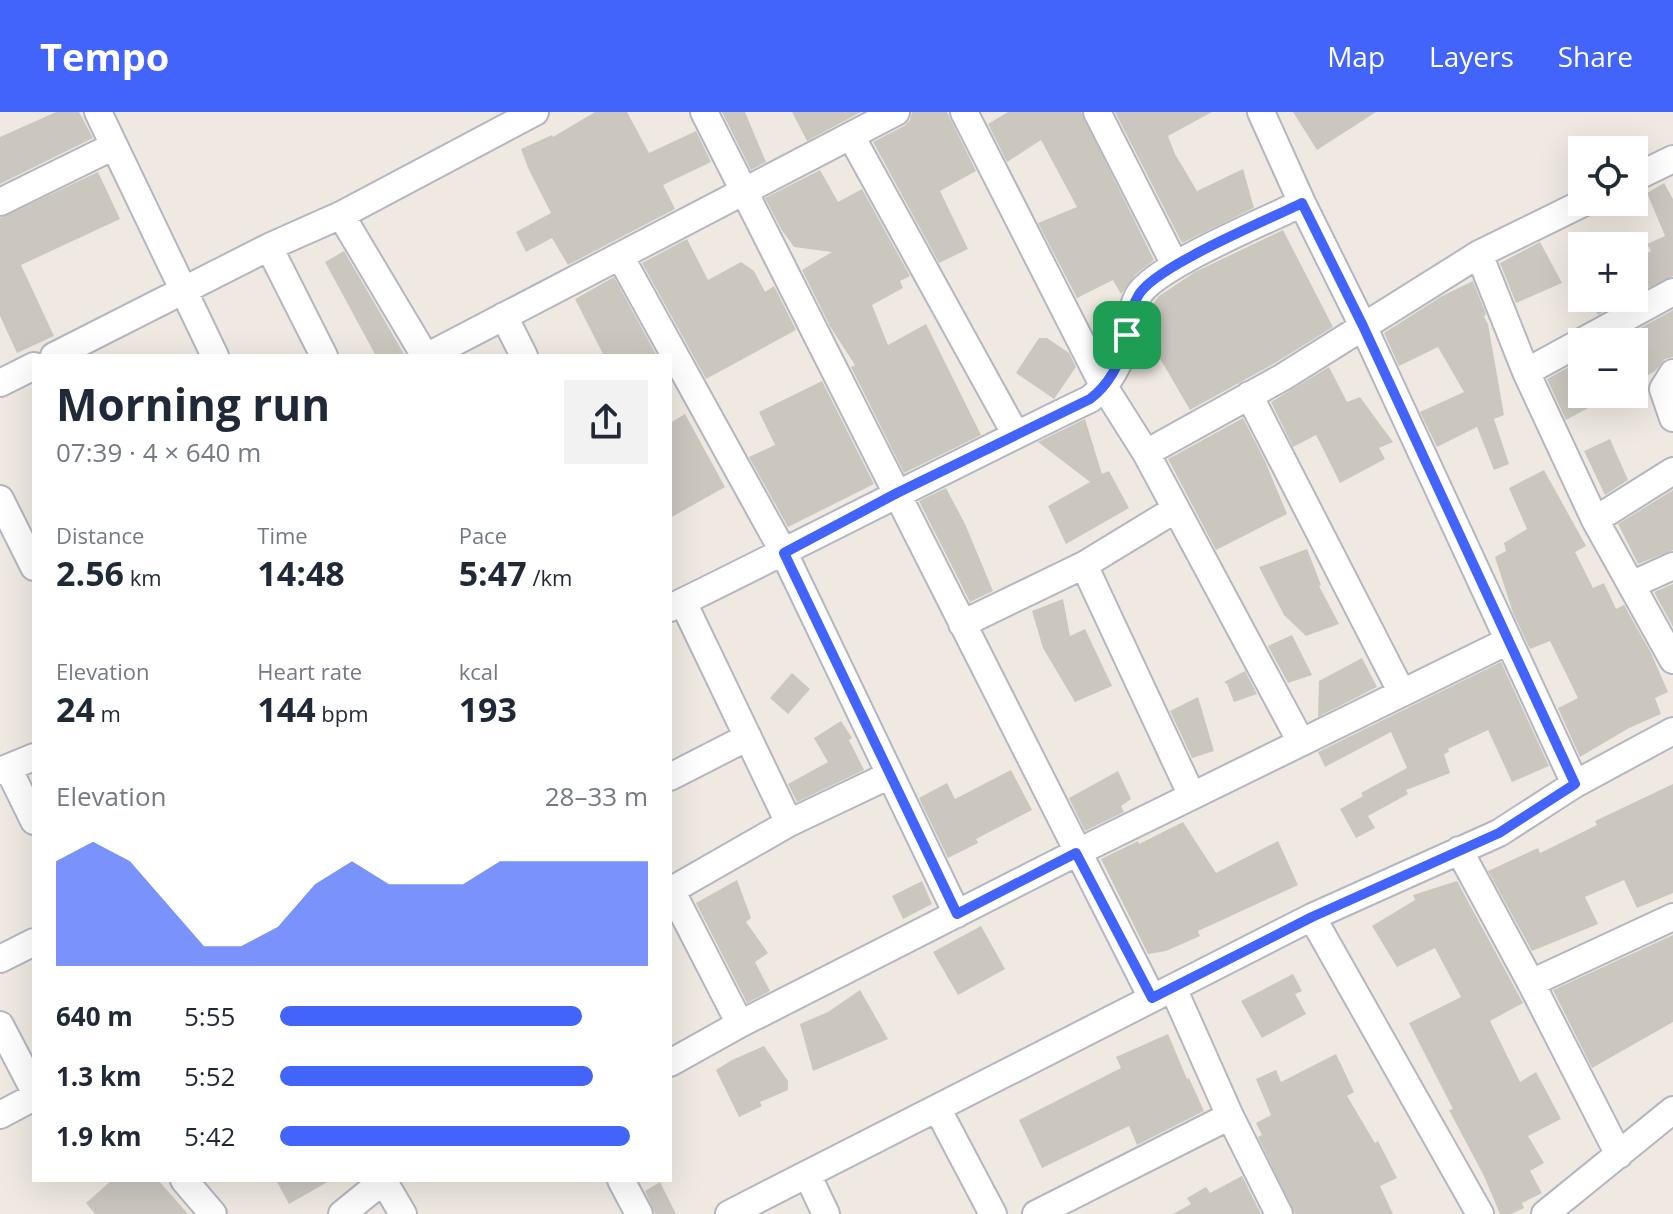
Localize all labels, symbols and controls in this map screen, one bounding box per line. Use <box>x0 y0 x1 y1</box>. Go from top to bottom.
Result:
text: Tempo <box>40 30 169 82</box>
text: Map <box>1327 37 1385 75</box>
text: Layers <box>1429 37 1514 75</box>
text: Share <box>1558 37 1633 75</box>
map controls <box>1568 136 1648 408</box>
button: locate <box>1568 136 1648 216</box>
button: + <box>1568 232 1648 312</box>
pin <box>1093 301 1161 369</box>
icon: arrive <box>1105 313 1149 357</box>
button: − <box>1568 328 1648 408</box>
text: Morning run <box>56 374 330 434</box>
button: share <box>564 380 648 464</box>
text: 07:39 · 4 × 640 m <box>56 434 261 470</box>
text: Distance <box>56 520 144 550</box>
text: Time <box>257 520 308 550</box>
text: Pace <box>459 520 507 550</box>
text: 2.56 <box>56 550 124 596</box>
text: 14:48 <box>257 550 345 596</box>
text: 5:47 <box>459 550 527 596</box>
text: km <box>124 562 162 592</box>
text: /km <box>527 562 572 592</box>
text: Elevation <box>56 656 149 686</box>
text: Heart rate <box>257 656 362 686</box>
text: kcal <box>459 656 499 686</box>
text: 24 <box>56 686 95 732</box>
text: 144 <box>257 686 316 732</box>
text: 193 <box>459 686 517 732</box>
text: m <box>95 698 121 728</box>
text: bpm <box>316 698 369 728</box>
text: Elevation <box>56 778 166 814</box>
text: 28–33 m <box>545 778 648 814</box>
text: 640 m <box>56 998 133 1034</box>
text: 5:55 <box>184 998 235 1034</box>
text: 1.3 km <box>56 1058 142 1094</box>
text: 5:52 <box>184 1058 235 1094</box>
text: 1.9 km <box>56 1118 142 1154</box>
text: 5:42 <box>184 1118 235 1154</box>

